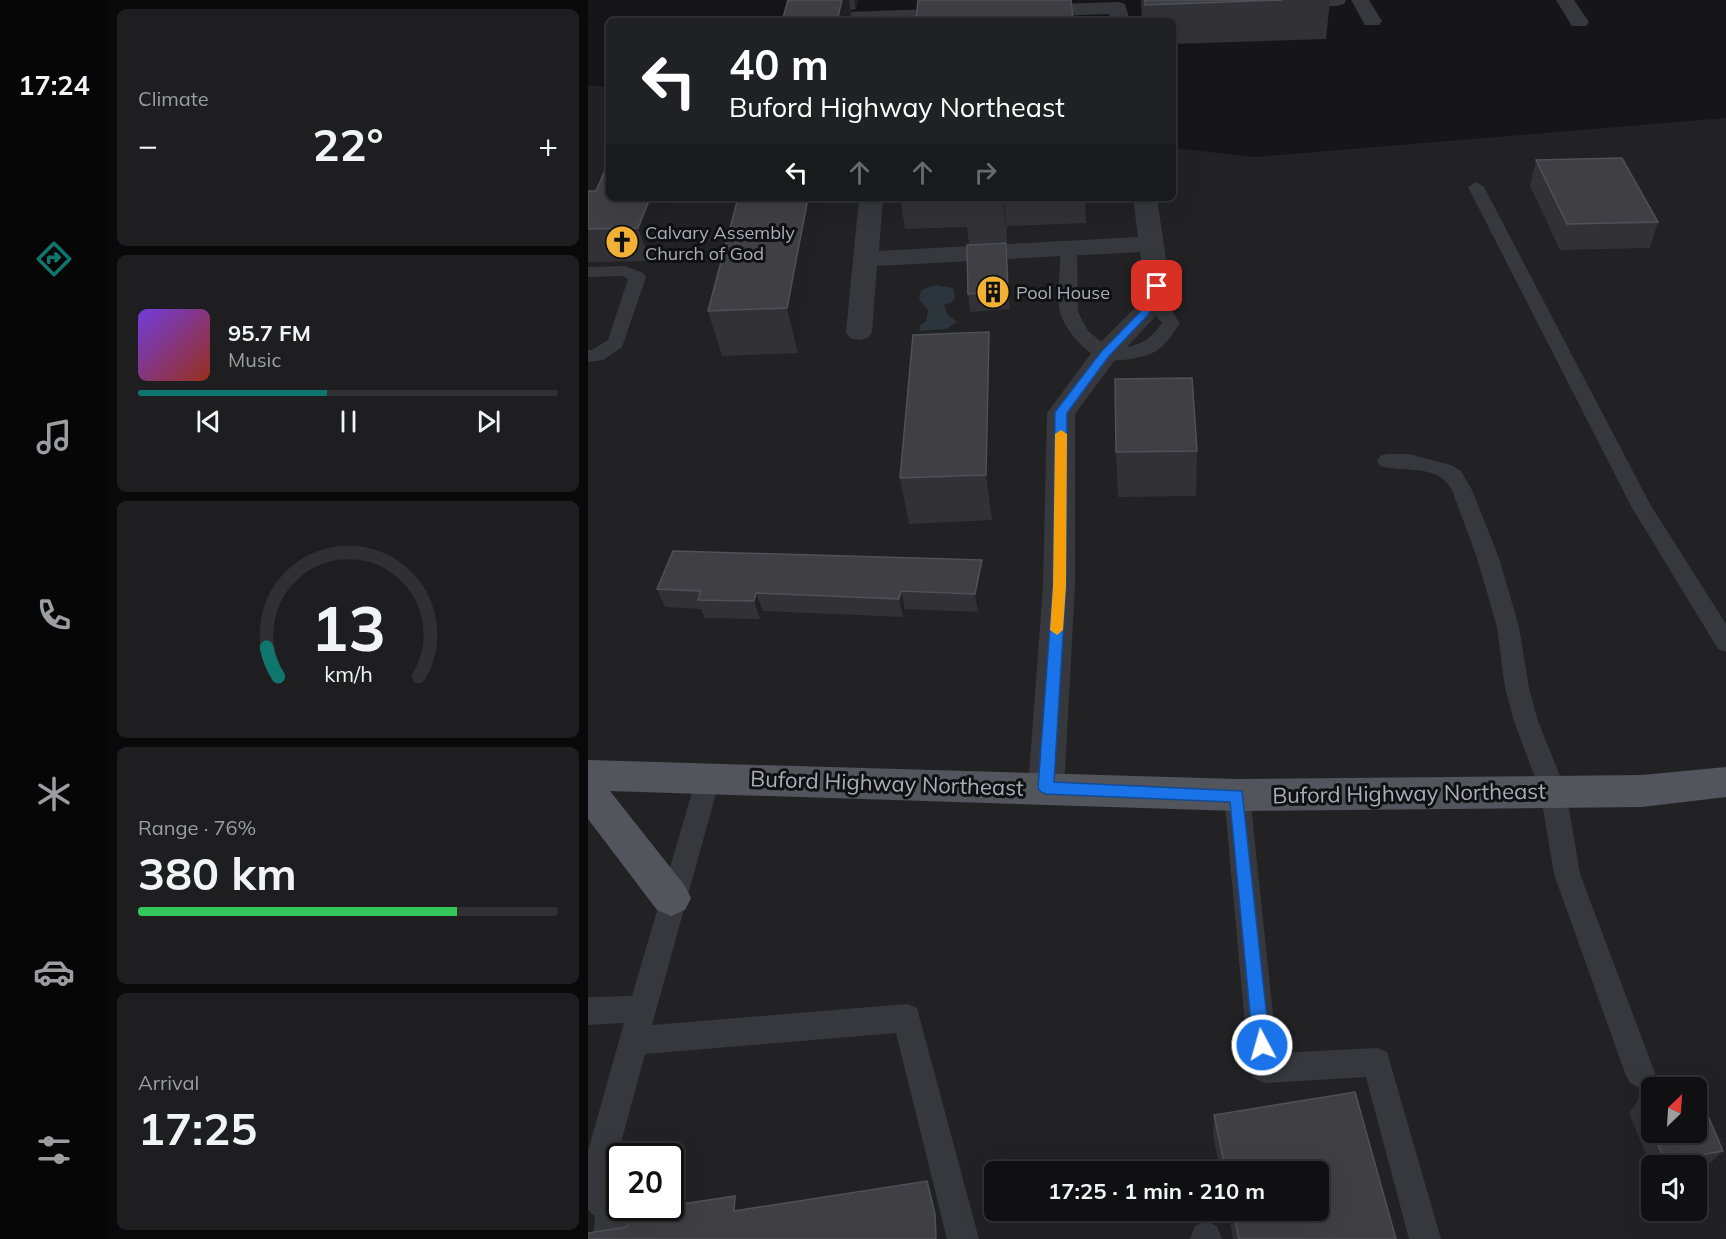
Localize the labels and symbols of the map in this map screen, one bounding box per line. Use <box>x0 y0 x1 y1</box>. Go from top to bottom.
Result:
place label: Calvary Assembly Church of God <box>645 221 795 265</box>
church icon: Calvary Assembly Church of God <box>604 224 640 260</box>
pin <box>1131 260 1182 311</box>
building icon: Pool House <box>975 274 1011 310</box>
place label: Pool House <box>1016 281 1110 304</box>
street label: Buford Highway Northeast <box>750 764 1024 802</box>
street label: Buford Highway Northeast <box>1272 777 1546 809</box>
position arrow <box>1230 1013 1294 1077</box>
north arrow <box>1641 1077 1707 1143</box>
speed limit sign: 20 <box>606 1143 684 1221</box>

